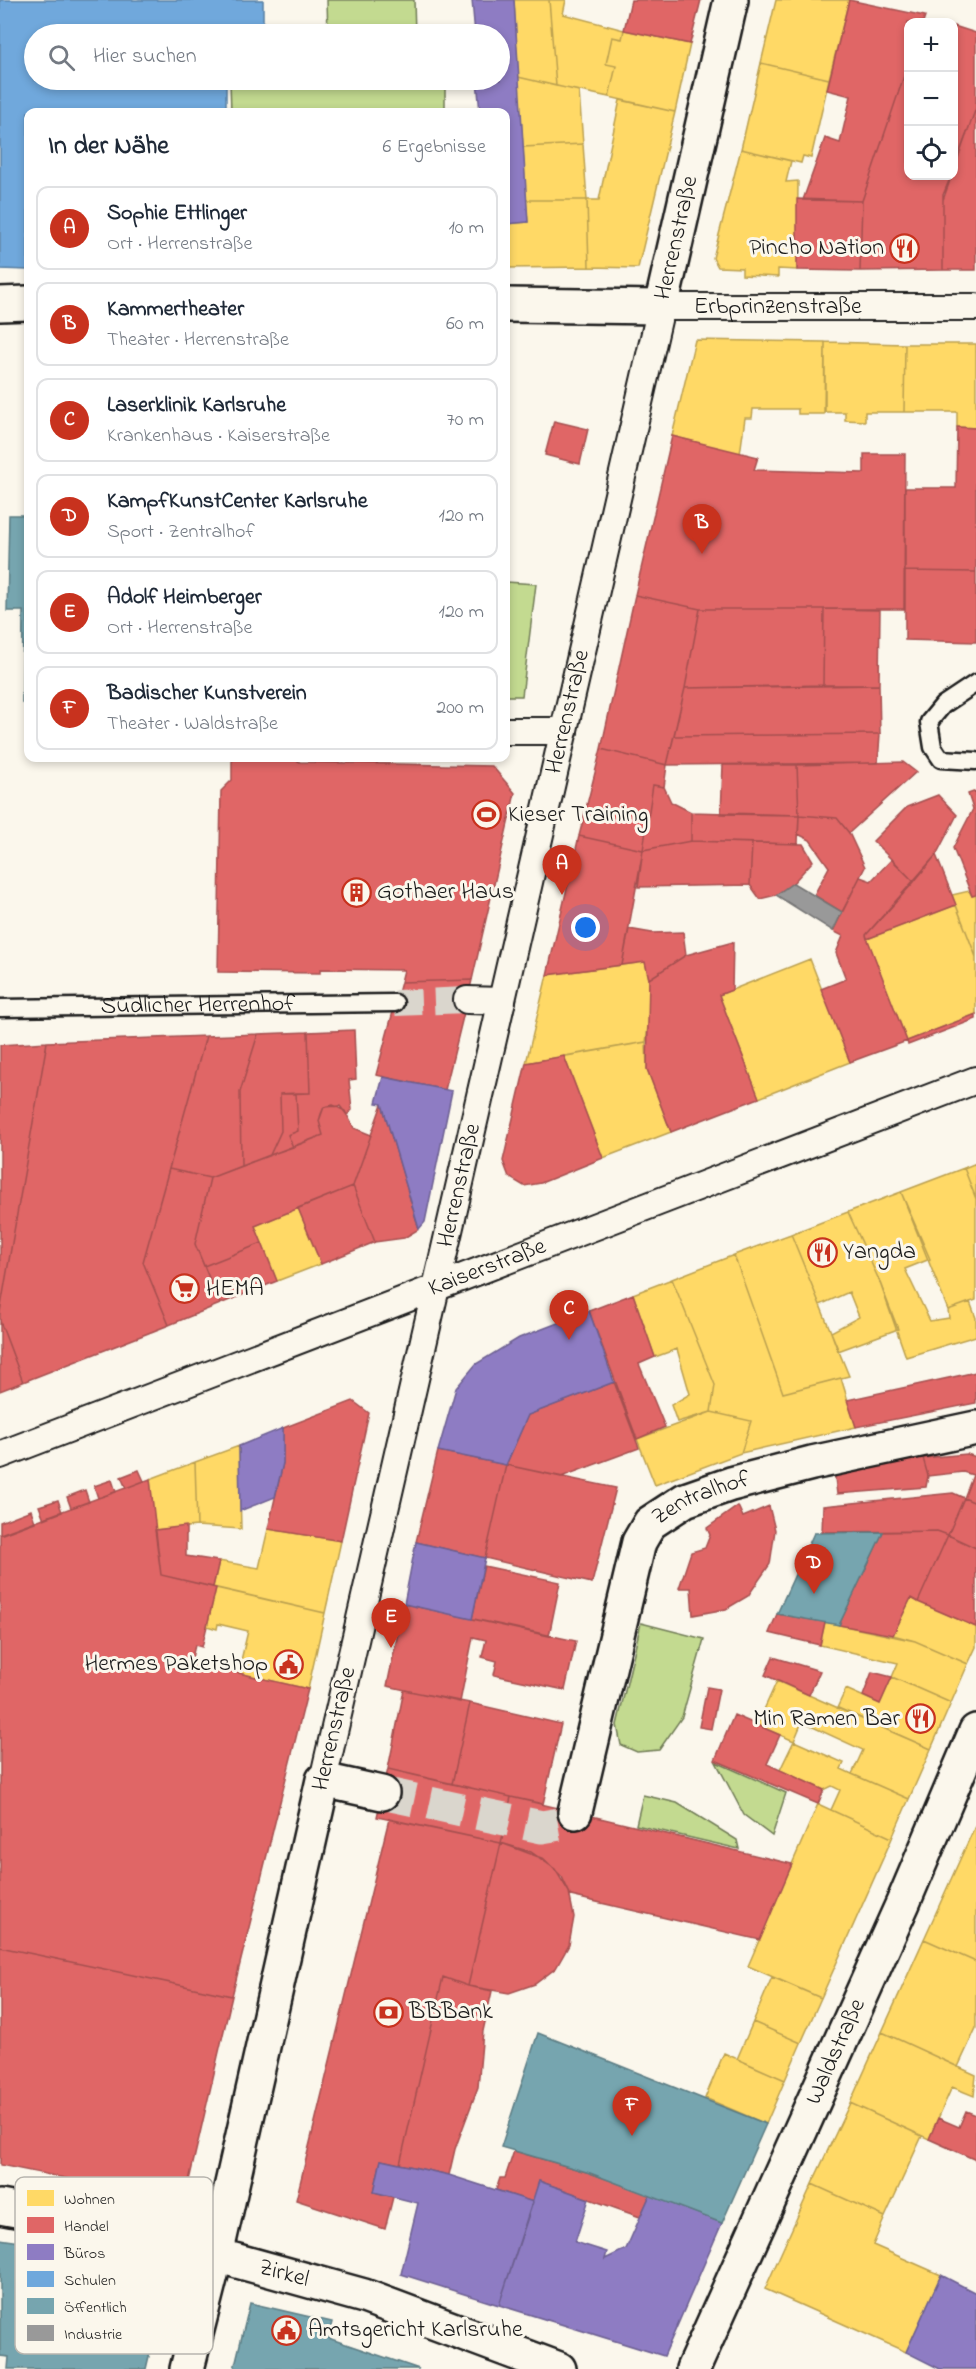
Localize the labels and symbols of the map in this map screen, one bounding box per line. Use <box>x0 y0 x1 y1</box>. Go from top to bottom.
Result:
street label: Herrenstraße <box>646 172 708 303</box>
place label: Pincho Nation <box>749 231 884 266</box>
restaurant icon: Pincho Nation <box>889 232 921 264</box>
street label: Erbprinzenstraße <box>694 290 862 325</box>
pin: B <box>682 504 722 554</box>
street label: Herrenstraße <box>537 646 599 777</box>
place label: Kieser Training <box>508 798 648 833</box>
sports icon: Kieser Training <box>471 799 503 831</box>
pin: A <box>542 846 582 895</box>
place label: Gothaer Haus <box>377 875 514 910</box>
building icon: Gothaer Haus <box>340 876 372 908</box>
your location <box>571 913 600 942</box>
street label: Südlicher Herrenhof <box>101 987 296 1024</box>
street label: Herrenstraße <box>428 1120 491 1251</box>
street label: Kaiserstraße <box>423 1229 551 1306</box>
place label: Yangda <box>843 1235 916 1270</box>
restaurant icon: Yangda <box>806 1236 838 1268</box>
place label: HEMA <box>206 1272 264 1307</box>
supermarket icon: HEMA <box>169 1273 201 1305</box>
pin: C <box>550 1290 588 1340</box>
street label: Zentralhof <box>645 1462 755 1535</box>
pin: D <box>794 1544 834 1594</box>
pin: E <box>372 1598 410 1648</box>
place label: Hermes Paketshop <box>84 1647 268 1682</box>
public building icon: Hermes Paketshop <box>273 1648 305 1680</box>
street label: Herrenstraße <box>304 1663 366 1794</box>
place label: Min Ramen Bar <box>753 1702 901 1737</box>
restaurant icon: Min Ramen Bar <box>905 1703 937 1735</box>
street label: Waldstraße <box>797 1993 875 2111</box>
place label: BBBank <box>408 1995 493 2030</box>
bank icon: BBBank <box>372 1996 404 2028</box>
pin: F <box>612 2086 652 2136</box>
legend <box>15 2177 213 2354</box>
text: Wohnen <box>64 2188 115 2212</box>
text: Handel <box>64 2215 109 2239</box>
text: Büros <box>63 2242 105 2266</box>
street label: Zirkel <box>255 2250 313 2297</box>
text: Schulen <box>64 2269 116 2293</box>
text: Öffentlich <box>64 2296 127 2320</box>
place label: Amtsgericht Karlsruhe <box>308 2313 523 2348</box>
public building icon: Amtsgericht Karlsruhe <box>271 2314 303 2346</box>
text: Industrie <box>64 2323 123 2347</box>

